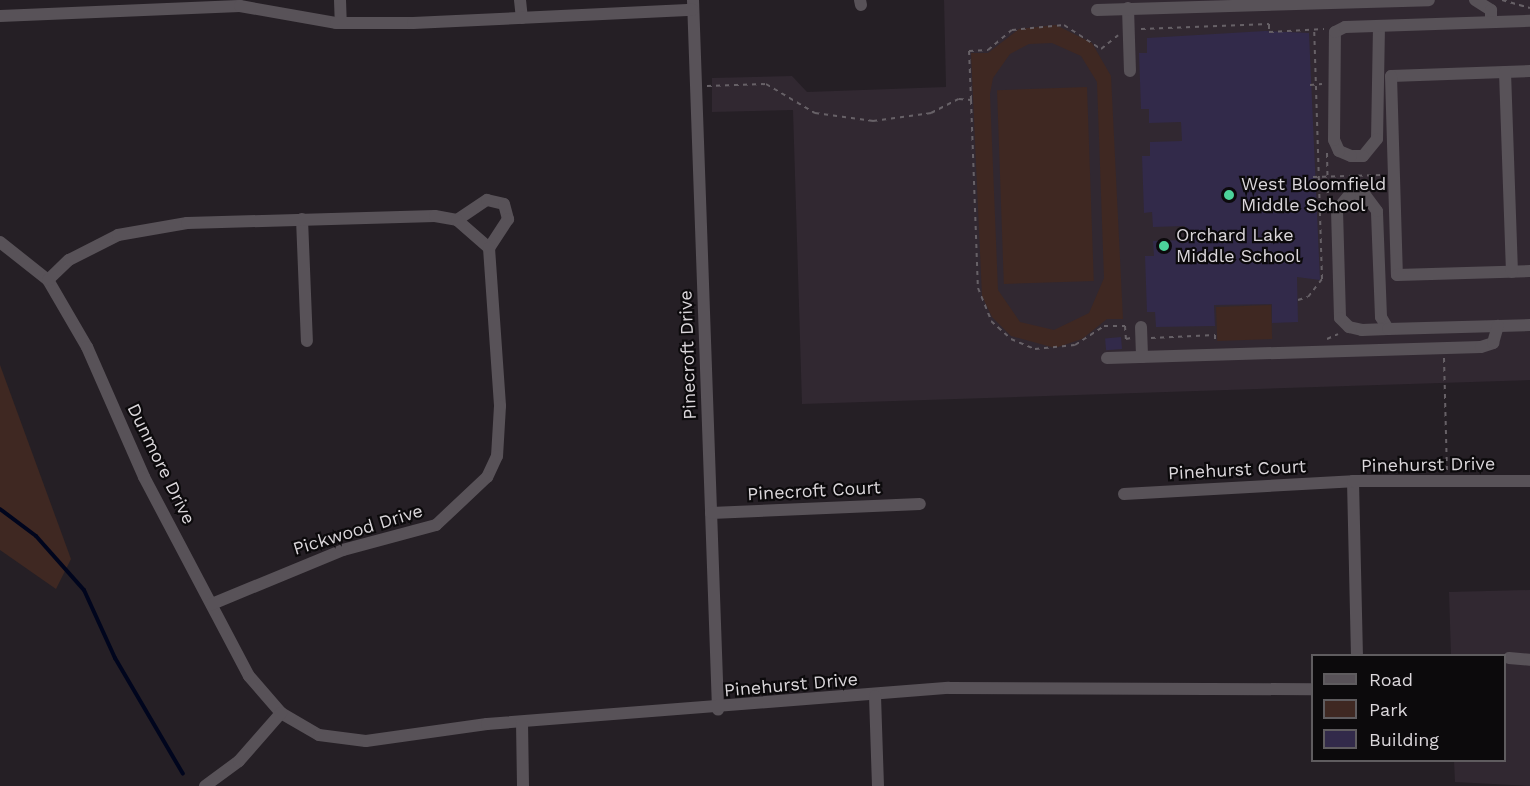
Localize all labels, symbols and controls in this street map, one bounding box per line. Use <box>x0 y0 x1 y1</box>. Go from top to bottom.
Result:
place label: West Bloomfield Middle School <box>1241 174 1386 216</box>
marker: West Bloomfield Middle School <box>1222 188 1236 202</box>
place label: Orchard Lake Middle School <box>1176 225 1301 268</box>
marker: Orchard Lake Middle School <box>1157 239 1171 253</box>
street label: Pinecroft Drive <box>675 290 701 420</box>
street label: Dunmore Drive <box>122 400 200 528</box>
street label: Pinehurst Drive <box>1361 453 1495 477</box>
street label: Pinehurst Court <box>1167 456 1307 484</box>
street label: Pinecroft Court <box>747 477 881 505</box>
street label: Pickwood Drive <box>290 500 426 560</box>
legend <box>1311 654 1506 762</box>
street label: Pinehurst Drive <box>723 668 859 702</box>
text: Road <box>1369 669 1413 690</box>
text: Park <box>1369 699 1408 720</box>
text: Building <box>1369 729 1439 750</box>

